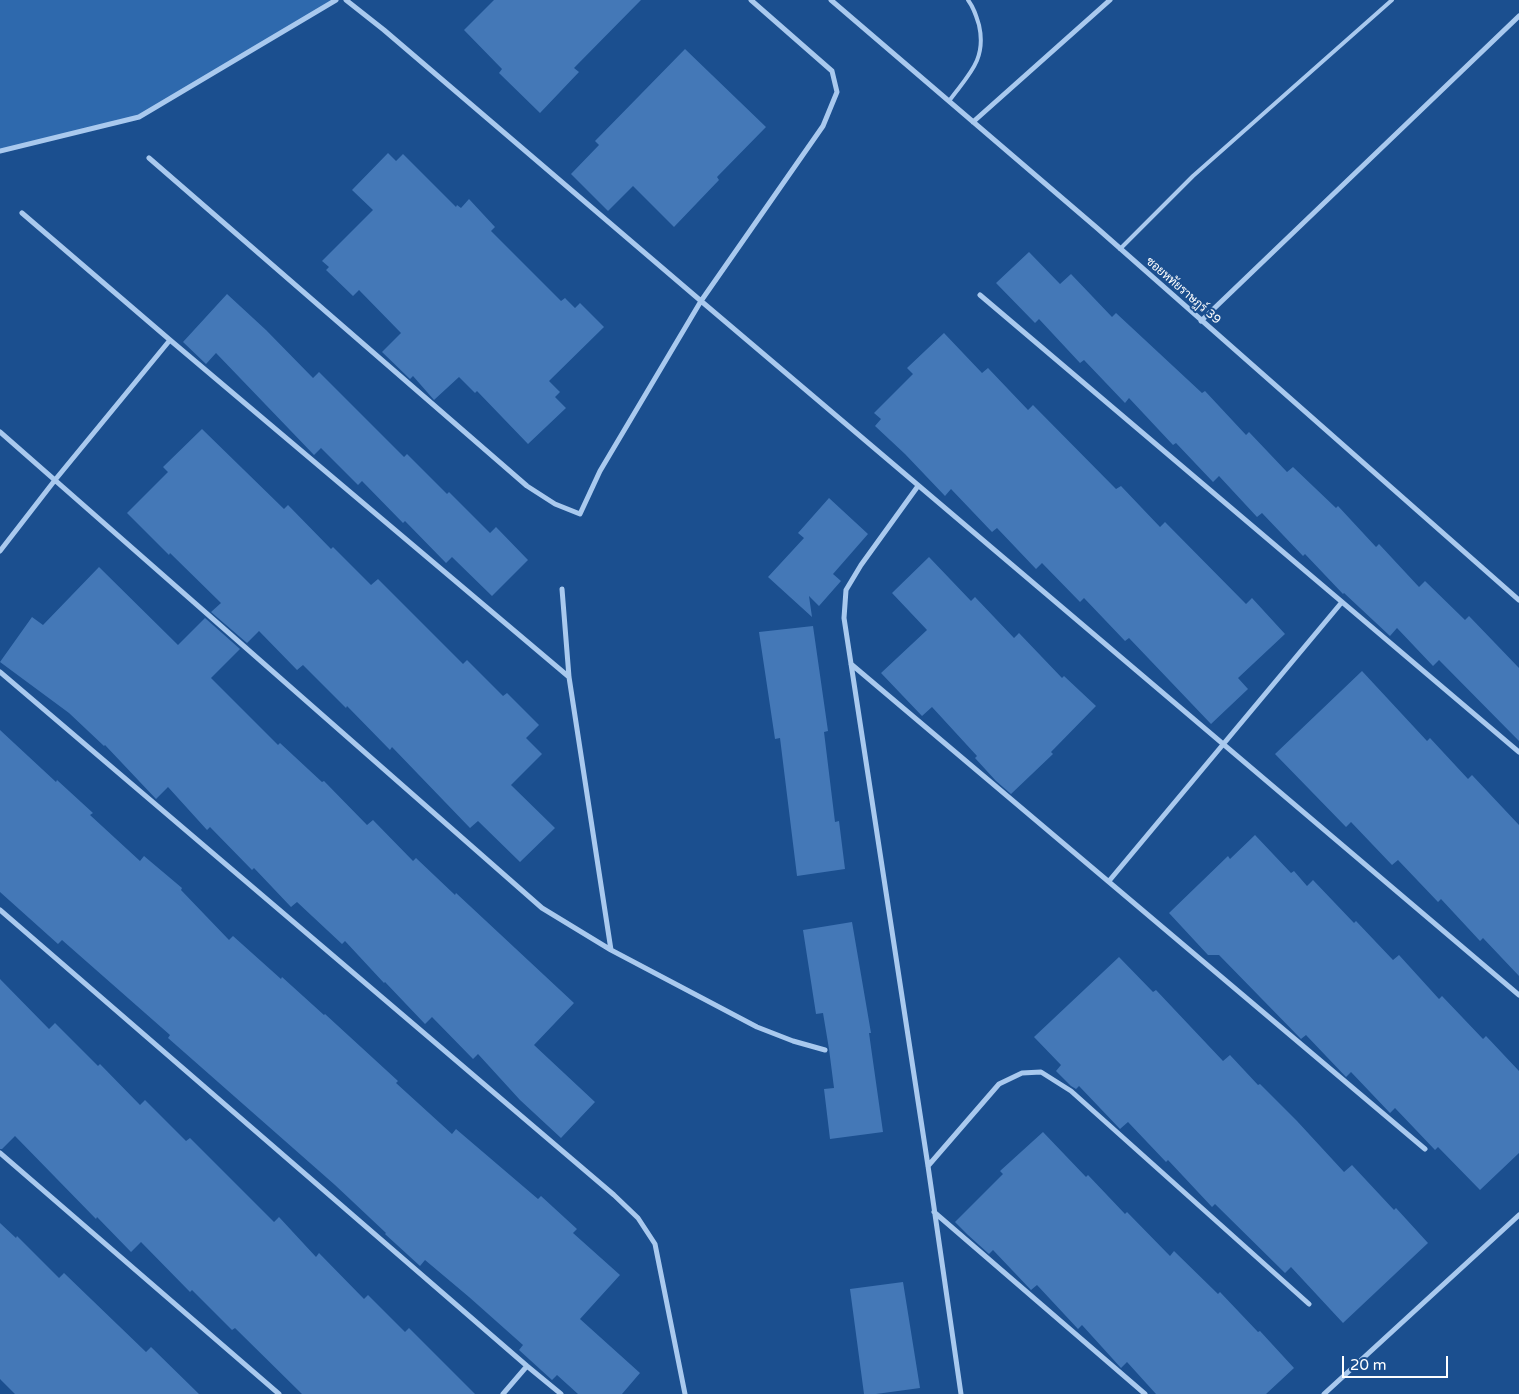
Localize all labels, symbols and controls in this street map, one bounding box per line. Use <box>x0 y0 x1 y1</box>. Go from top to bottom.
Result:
street label: ซอยหทัยราษฎร์ 39 <box>1143 254 1223 328</box>
scale bar <box>1344 1346 1450 1378</box>
text: 20 m <box>1350 1356 1387 1374</box>

